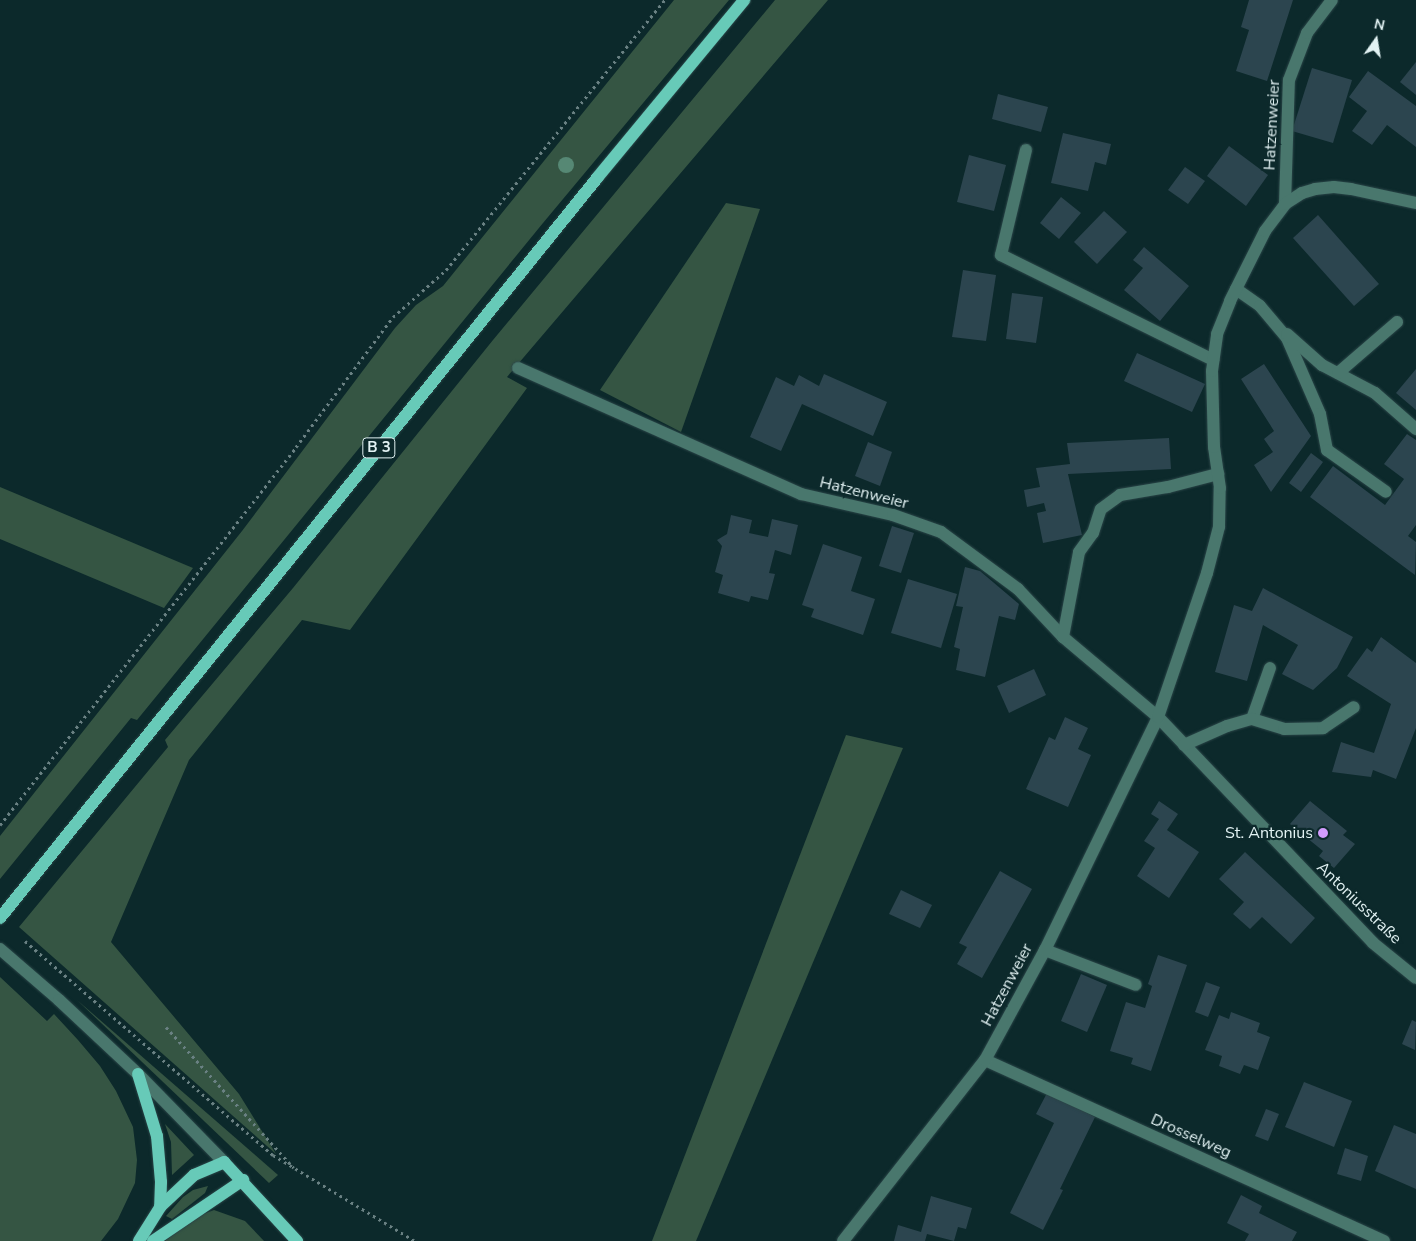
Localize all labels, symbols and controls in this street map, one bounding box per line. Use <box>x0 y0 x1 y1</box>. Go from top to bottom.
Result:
text: N <box>1372 14 1387 35</box>
north arrow <box>1351 15 1401 65</box>
street label: Hatzenweier <box>1260 79 1284 171</box>
road number: B 3 <box>362 436 396 460</box>
street label: Hatzenweier <box>818 473 910 513</box>
place label: St. Antonius <box>1225 823 1313 843</box>
marker: St. Antonius <box>1317 827 1329 839</box>
street label: Antoniusstraße <box>1313 858 1405 948</box>
street label: Hatzenweier <box>977 940 1037 1030</box>
street label: Drosselweg <box>1148 1110 1234 1162</box>

